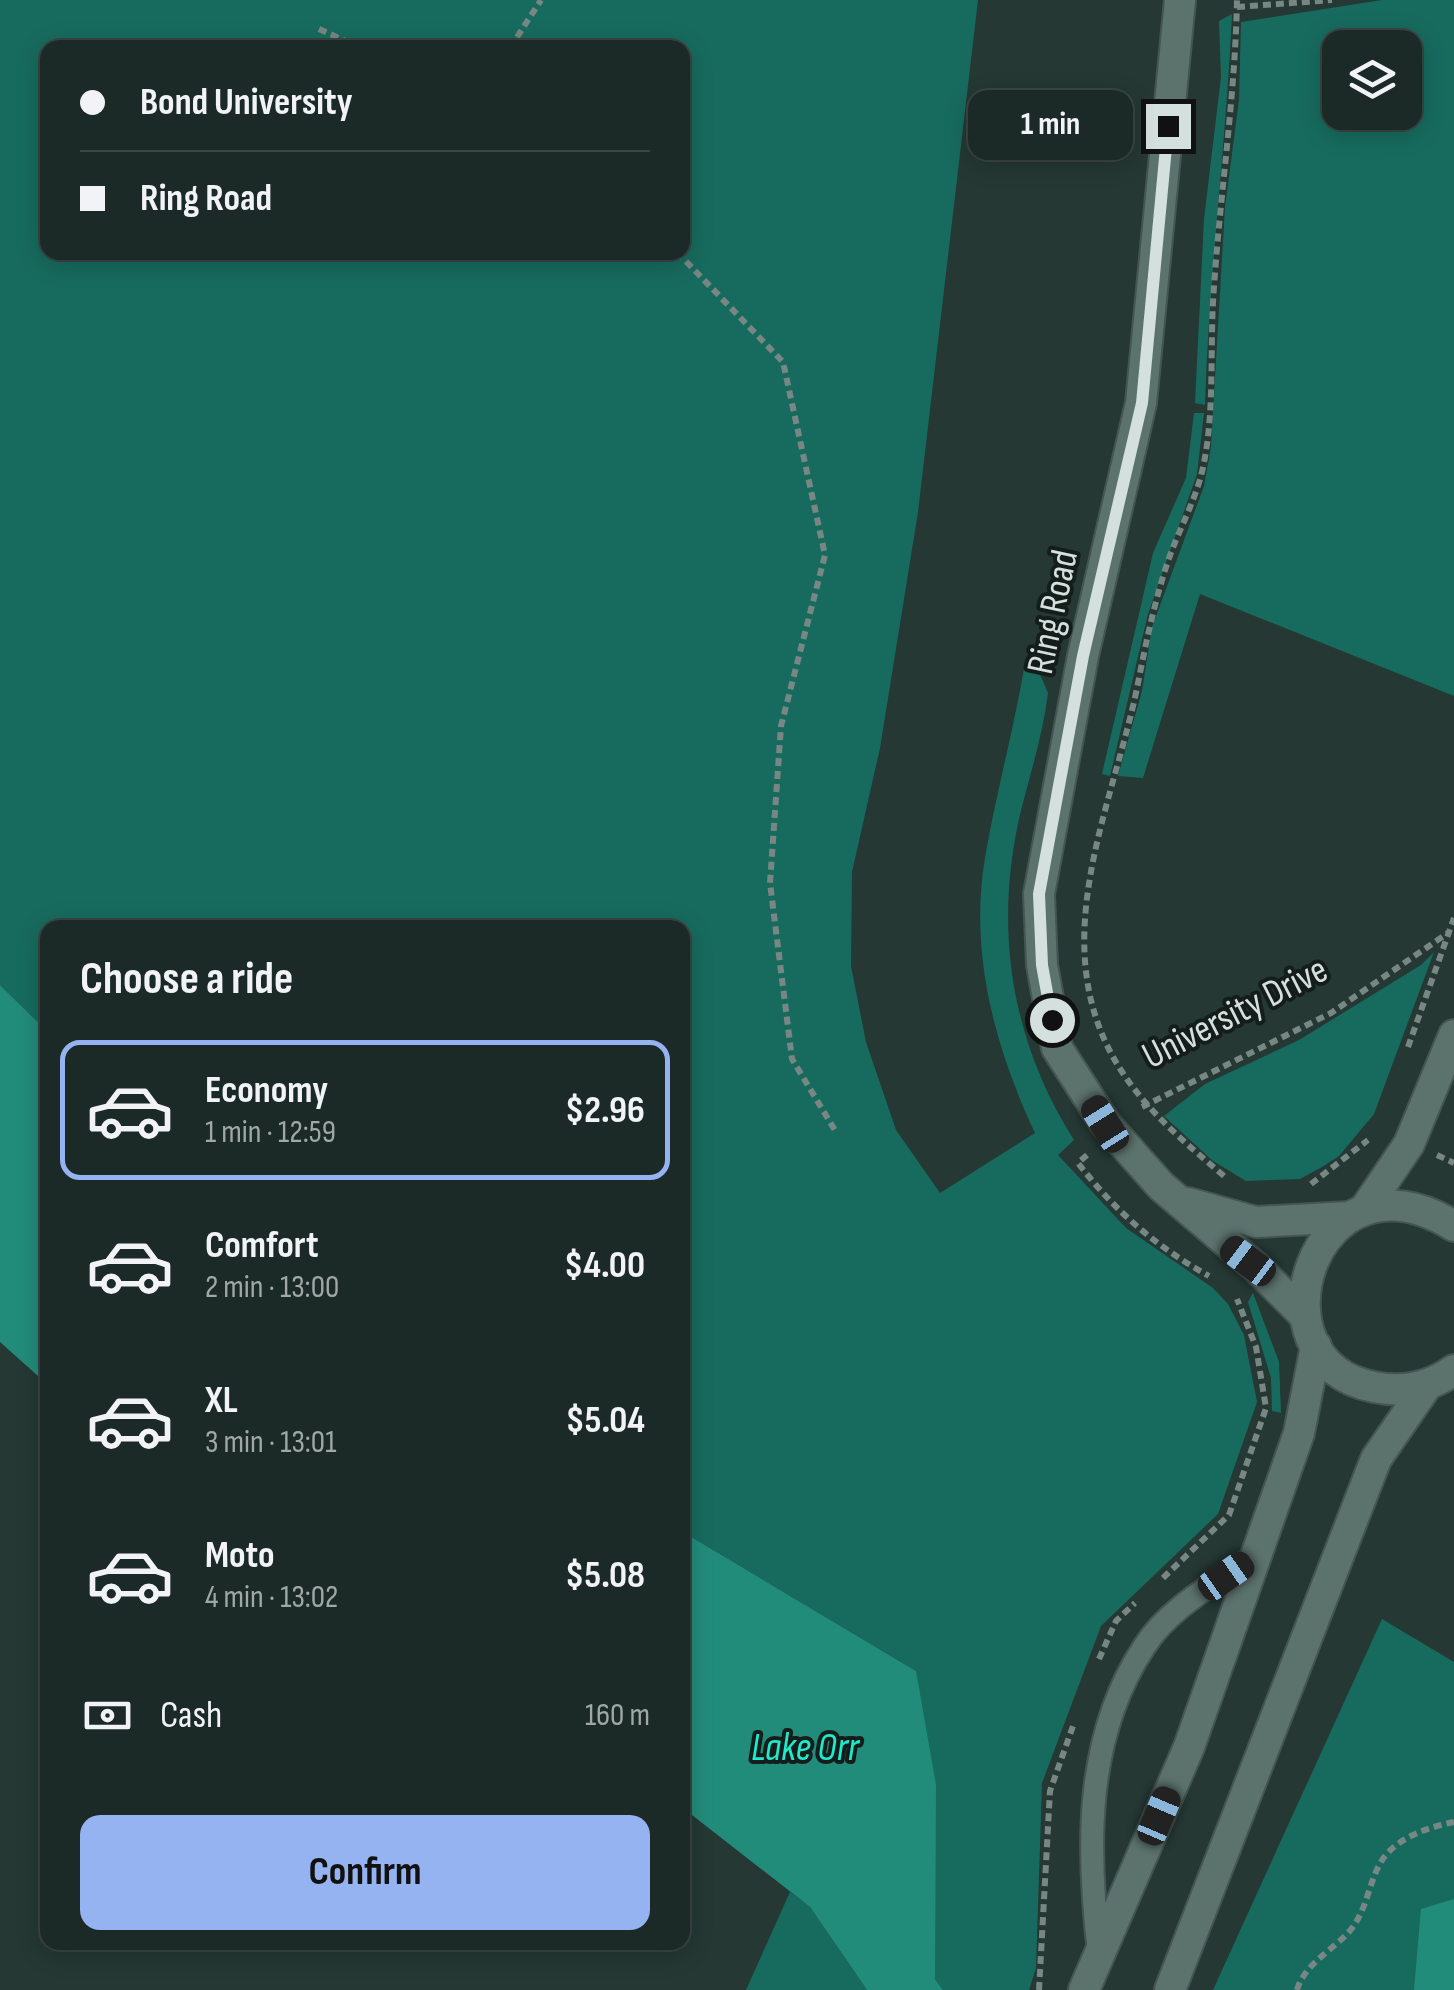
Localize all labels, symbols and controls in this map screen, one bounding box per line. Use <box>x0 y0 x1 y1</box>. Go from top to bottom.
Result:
map controls <box>1322 30 1422 130</box>
button: layers <box>1322 30 1422 130</box>
text: Bond University <box>140 80 353 125</box>
callout: 1 min <box>968 91 1133 161</box>
route end <box>1146 104 1191 149</box>
text: 1 min <box>1021 105 1080 144</box>
text: Ring Road <box>140 176 272 221</box>
street label: Ring Road <box>1018 546 1088 678</box>
street label: University Drive <box>1135 947 1335 1079</box>
text: Choose a ride <box>80 952 293 1007</box>
route start <box>1030 998 1075 1043</box>
icon: car <box>85 1065 175 1155</box>
text: Economy <box>205 1068 328 1113</box>
text: $2.96 <box>565 1088 645 1133</box>
car <box>1076 1091 1134 1157</box>
text: 1 min · 12:59 <box>205 1113 336 1152</box>
icon: car <box>85 1220 175 1310</box>
text: Comfort <box>205 1223 319 1268</box>
car <box>1215 1231 1281 1291</box>
text: $4.00 <box>564 1243 645 1288</box>
text: 2 min · 13:00 <box>205 1268 339 1307</box>
icon: car <box>85 1375 175 1465</box>
text: XL <box>205 1378 238 1423</box>
text: $5.04 <box>565 1398 645 1443</box>
text: 3 min · 13:01 <box>205 1423 336 1462</box>
icon: car <box>85 1530 175 1620</box>
text: Moto <box>205 1533 275 1578</box>
car <box>1193 1547 1259 1605</box>
text: $5.08 <box>565 1553 645 1598</box>
text: 4 min · 13:02 <box>205 1578 338 1617</box>
icon: cash <box>80 1688 135 1743</box>
text: Cash <box>160 1693 222 1738</box>
text: 160 m <box>585 1696 650 1735</box>
water label: Lake Orr <box>751 1724 861 1772</box>
car <box>1133 1783 1185 1849</box>
button: Confirm <box>80 1815 650 1930</box>

